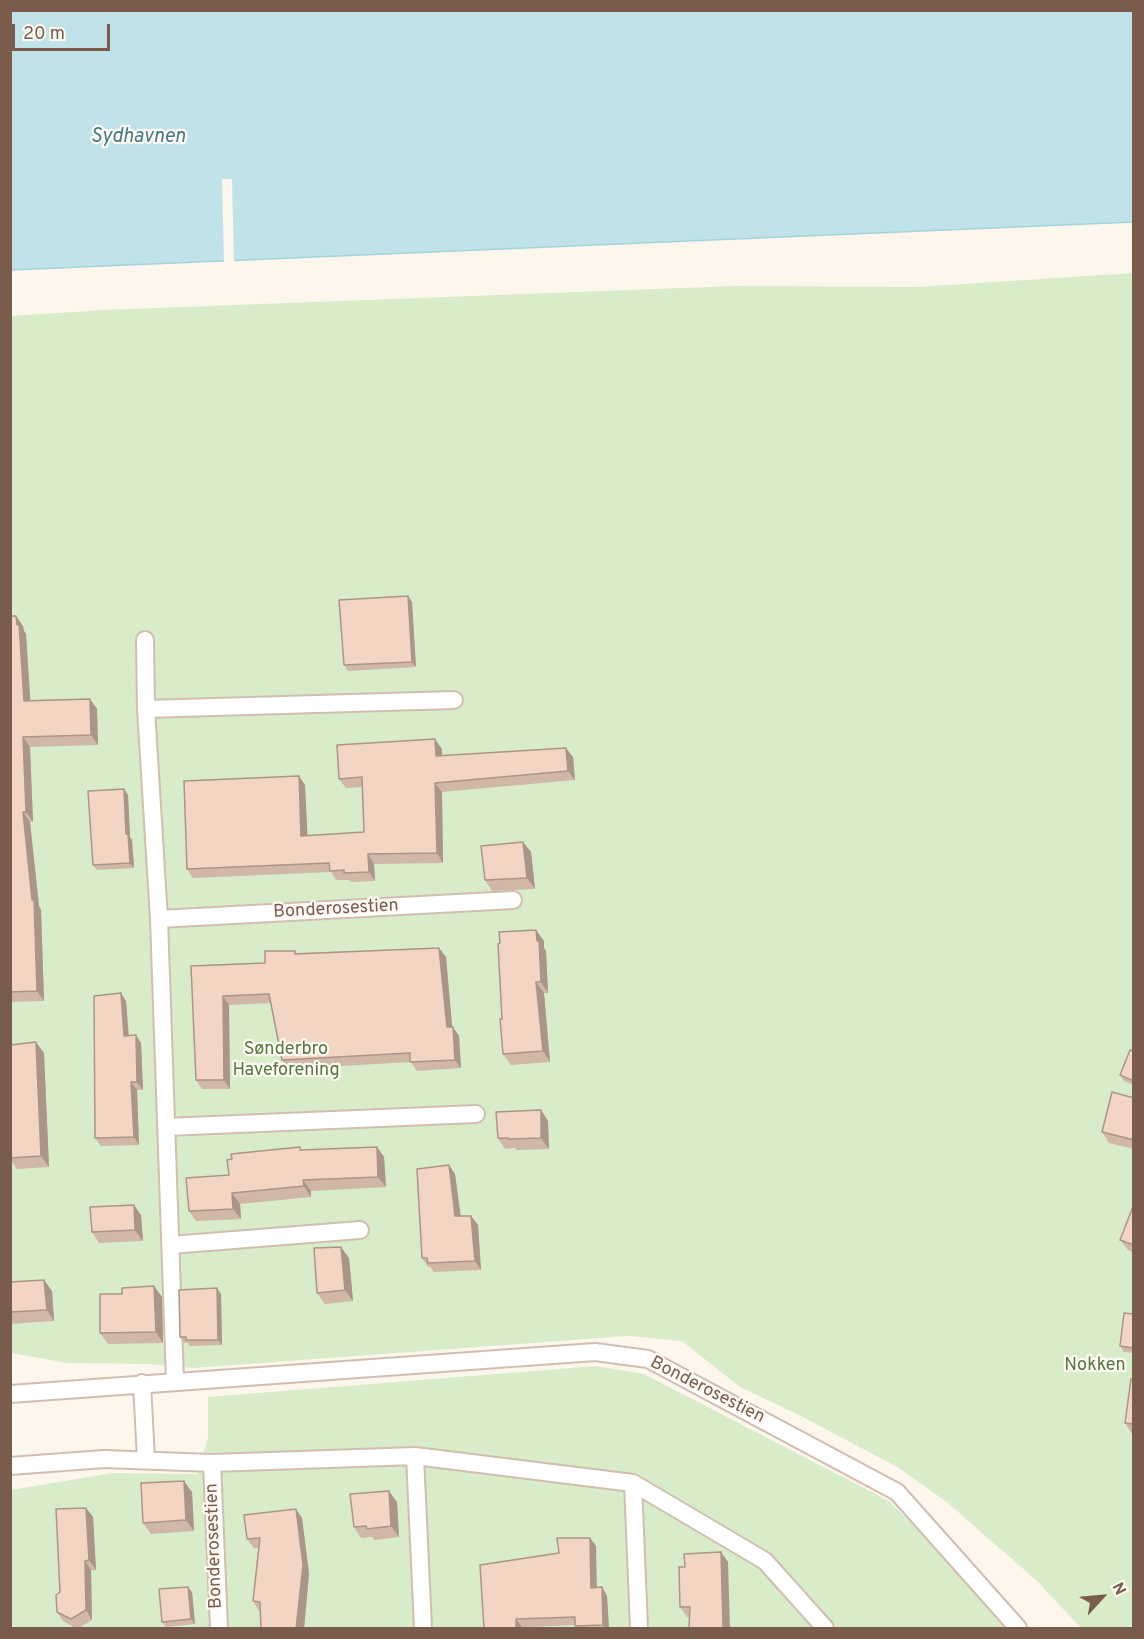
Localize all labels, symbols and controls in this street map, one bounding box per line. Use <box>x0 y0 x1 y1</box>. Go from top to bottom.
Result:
scale bar <box>15 12 112 50</box>
text: 20 m <box>23 23 65 46</box>
water label: Sydhavnen <box>91 126 185 150</box>
street label: Bonderosestien <box>273 896 399 924</box>
park label: Sønderbro Haveforening <box>232 1039 340 1082</box>
street label: Bonderosestien <box>646 1353 768 1429</box>
park label: Nokken <box>1064 1355 1126 1377</box>
street label: Bonderosestien <box>202 1483 228 1609</box>
north arrow <box>1072 1567 1132 1627</box>
text: N <box>1107 1580 1130 1599</box>

